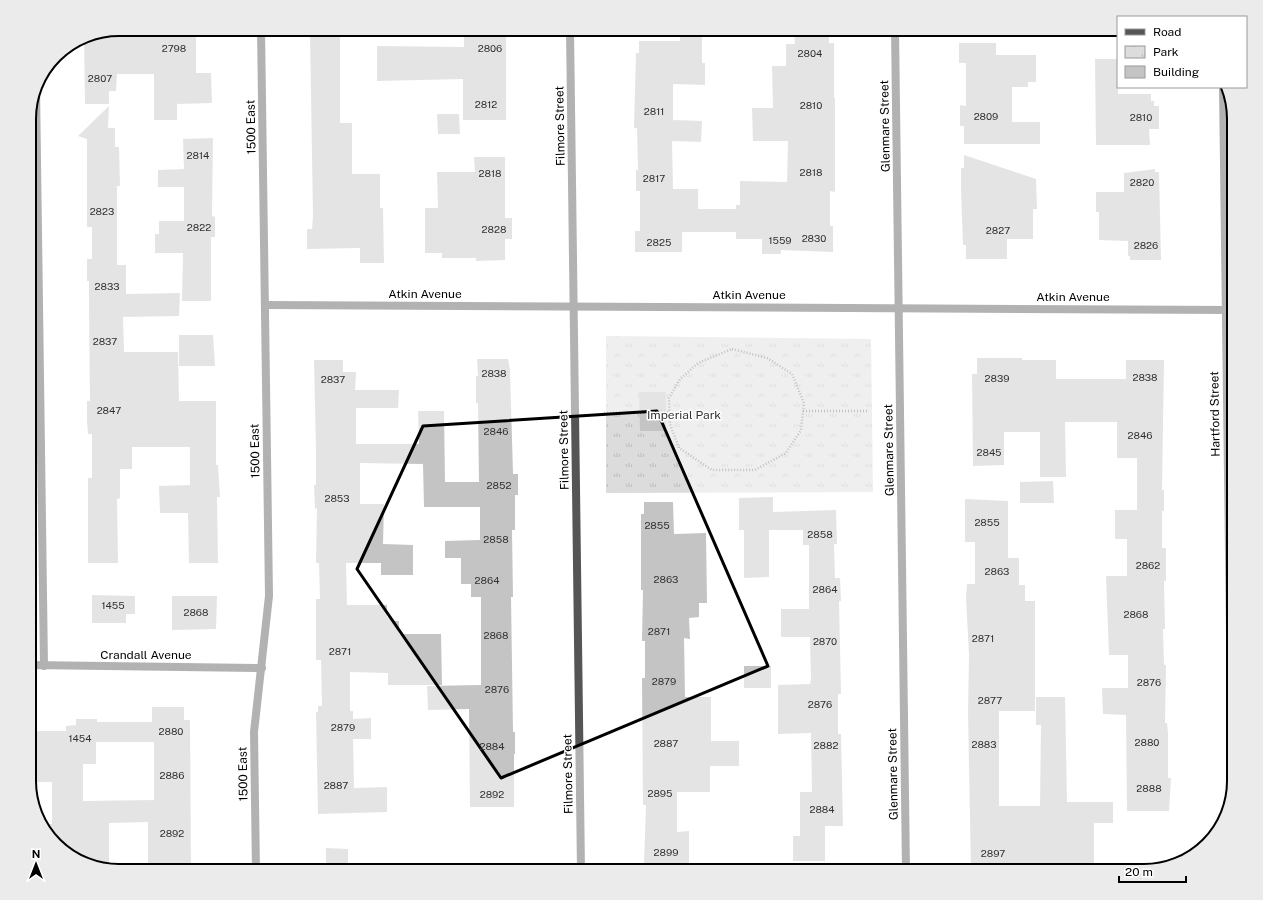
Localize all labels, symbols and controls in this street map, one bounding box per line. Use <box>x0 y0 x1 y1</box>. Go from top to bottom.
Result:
legend <box>1117 16 1247 88</box>
text: Road <box>1153 25 1181 39</box>
house number: 2798 <box>162 42 186 54</box>
house number: 2806 <box>478 42 502 54</box>
text: Park <box>1153 45 1179 59</box>
house number: 2804 <box>798 47 822 59</box>
text: Building <box>1153 65 1199 79</box>
house number: 2807 <box>88 72 112 84</box>
street label: Glenmare Street <box>877 79 893 172</box>
street label: Filmore Street <box>552 85 568 166</box>
house number: 2812 <box>475 98 497 110</box>
street label: 1500 East <box>244 99 258 154</box>
house number: 2810 <box>800 99 822 111</box>
house number: 2811 <box>644 105 664 117</box>
house number: 2809 <box>974 110 998 122</box>
house number: 2810 <box>1130 111 1152 123</box>
house number: 2814 <box>187 149 209 161</box>
house number: 2818 <box>800 166 822 178</box>
house number: 2818 <box>479 167 501 179</box>
house number: 2817 <box>643 172 665 184</box>
house number: 2820 <box>1130 176 1154 188</box>
house number: 2823 <box>90 205 114 217</box>
house number: 2822 <box>187 221 211 233</box>
house number: 2828 <box>482 223 506 235</box>
house number: 2827 <box>986 224 1010 236</box>
house number: 2830 <box>802 232 826 244</box>
house number: 1559 <box>768 234 792 246</box>
house number: 2825 <box>647 236 671 248</box>
house number: 2826 <box>1134 239 1158 251</box>
house number: 2833 <box>95 280 119 292</box>
street label: Atkin Avenue <box>388 287 462 301</box>
street label: Atkin Avenue <box>712 288 786 302</box>
street label: Atkin Avenue <box>1036 290 1110 304</box>
house number: 2837 <box>93 335 117 347</box>
house number: 2838 <box>481 367 507 379</box>
house number: 2838 <box>1132 371 1158 383</box>
street label: Hartford Street <box>1207 371 1223 457</box>
house number: 2839 <box>985 372 1009 384</box>
house number: 2837 <box>321 373 345 385</box>
street label: Glenmare Street <box>881 403 897 496</box>
house number: 2847 <box>97 404 121 416</box>
park label: Imperial Park <box>647 408 721 422</box>
street label: Filmore Street <box>556 409 572 490</box>
street label: 1500 East <box>248 423 262 478</box>
house number: 2846 <box>484 425 508 437</box>
house number: 2846 <box>1128 429 1152 441</box>
house number: 2845 <box>976 446 1002 458</box>
house number: 2852 <box>487 479 511 491</box>
house number: 2853 <box>324 492 350 504</box>
house number: 2855 <box>974 516 1000 528</box>
house number: 2855 <box>644 519 670 531</box>
house number: 2858 <box>807 528 833 540</box>
house number: 2858 <box>483 533 509 545</box>
house number: 2862 <box>1136 559 1160 571</box>
house number: 2863 <box>985 565 1009 577</box>
house number: 2863 <box>654 573 678 585</box>
house number: 2864 <box>475 574 499 586</box>
house number: 2864 <box>813 583 837 595</box>
house number: 1455 <box>101 599 125 611</box>
house number: 2868 <box>183 606 209 618</box>
house number: 2868 <box>1123 608 1149 620</box>
house number: 2871 <box>648 625 670 637</box>
house number: 2868 <box>483 629 509 641</box>
house number: 2871 <box>972 632 994 644</box>
house number: 2870 <box>813 635 837 647</box>
house number: 2871 <box>329 645 351 657</box>
street label: Crandall Avenue <box>100 648 192 662</box>
house number: 2879 <box>652 675 676 687</box>
house number: 2876 <box>1137 676 1161 688</box>
house number: 2876 <box>485 683 509 695</box>
house number: 2877 <box>978 694 1002 706</box>
house number: 2876 <box>808 698 832 710</box>
house number: 2879 <box>331 721 355 733</box>
house number: 2880 <box>159 725 183 737</box>
street label: Glenmare Street <box>885 727 901 820</box>
house number: 1454 <box>69 732 91 744</box>
street label: Filmore Street <box>560 733 576 814</box>
house number: 2880 <box>1135 736 1159 748</box>
house number: 2887 <box>654 737 678 749</box>
house number: 2883 <box>971 738 997 750</box>
house number: 2882 <box>814 739 838 751</box>
house number: 2884 <box>479 740 505 752</box>
street label: 1500 East <box>236 746 250 801</box>
house number: 2886 <box>159 769 185 781</box>
house number: 2887 <box>324 779 348 791</box>
house number: 2888 <box>1136 782 1162 794</box>
house number: 2895 <box>647 787 673 799</box>
house number: 2892 <box>480 788 504 800</box>
house number: 2884 <box>809 803 835 815</box>
house number: 2892 <box>160 827 184 839</box>
north arrow <box>16 844 56 884</box>
house number: 2899 <box>654 846 678 858</box>
house number: 2897 <box>981 847 1005 859</box>
text: N <box>32 848 40 860</box>
scale bar <box>1119 858 1186 884</box>
text: 20 m <box>1125 865 1153 879</box>

